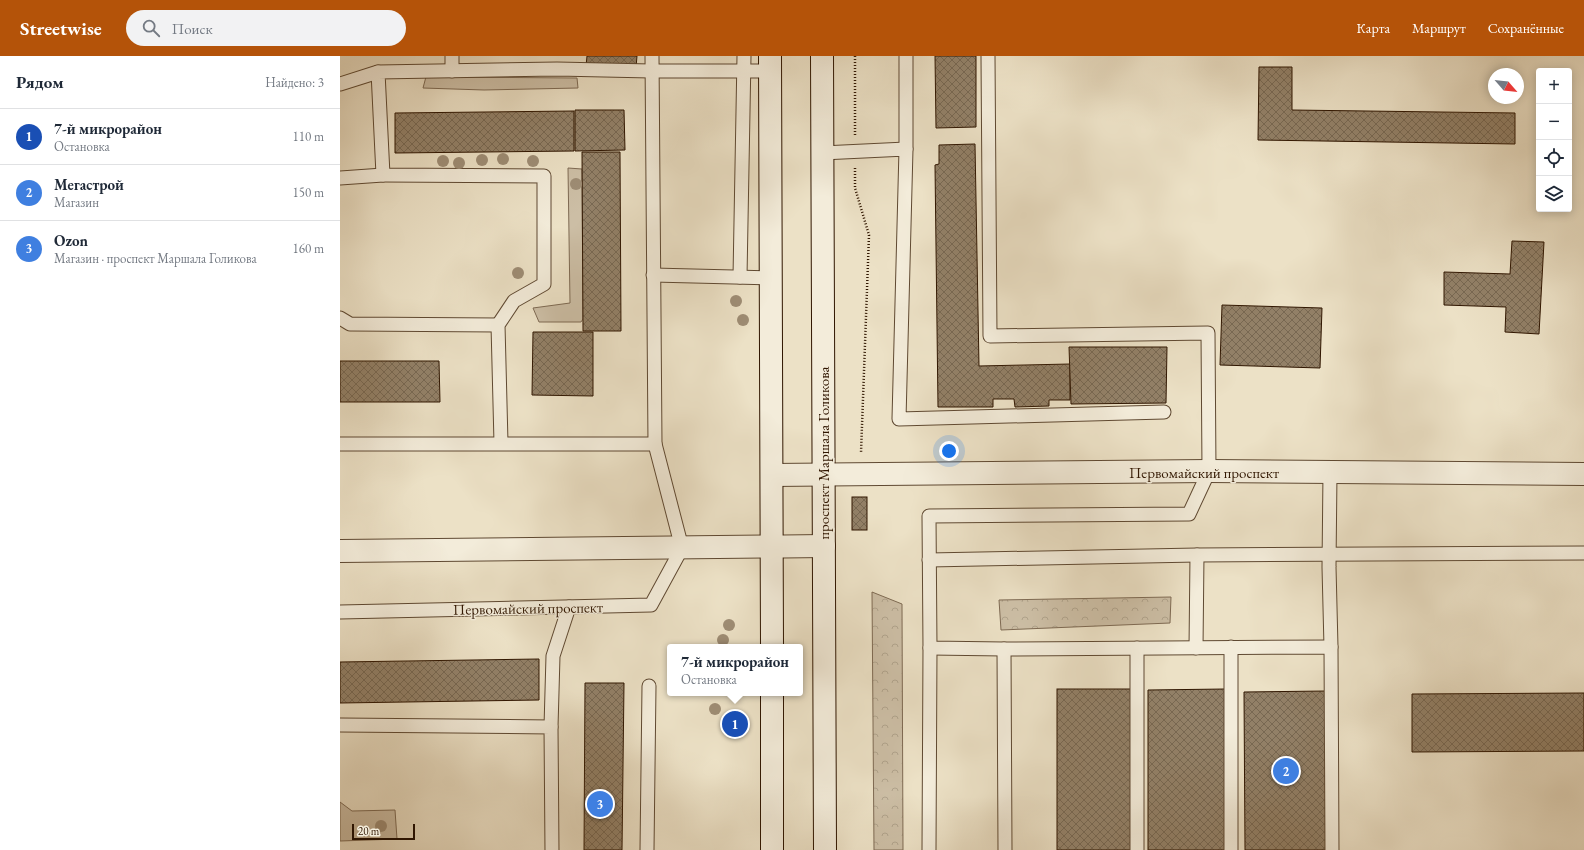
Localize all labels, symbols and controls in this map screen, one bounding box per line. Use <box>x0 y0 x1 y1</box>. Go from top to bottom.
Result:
search box <box>126 10 406 46</box>
text: Streetwise <box>20 16 102 41</box>
icon: search <box>140 17 162 39</box>
text: Поиск <box>172 19 213 38</box>
text: Карта <box>1357 19 1390 37</box>
text: Маршрут <box>1412 19 1466 37</box>
text: Сохранённые <box>1488 19 1564 37</box>
north arrow <box>1488 68 1524 104</box>
map controls <box>1536 68 1572 212</box>
button: + <box>1536 68 1572 104</box>
text: Рядом <box>16 71 64 93</box>
text: Найдено: 3 <box>265 74 324 91</box>
button: − <box>1536 104 1572 140</box>
text: 7-й микрорайон <box>54 119 162 138</box>
text: 1 <box>26 128 32 145</box>
text: 110 m <box>293 128 324 145</box>
text: Остановка <box>54 138 110 155</box>
button: locate <box>1536 140 1572 176</box>
text: Мегастрой <box>54 175 124 194</box>
button: layers <box>1536 176 1572 212</box>
text: 2 <box>26 184 32 201</box>
text: 150 m <box>293 184 324 201</box>
text: Магазин <box>54 194 99 211</box>
text: Ozon <box>54 231 88 250</box>
text: 3 <box>26 240 32 257</box>
text: 160 m <box>293 240 324 257</box>
text: Магазин · проспект Маршала Голикова <box>54 250 257 267</box>
street label: проспект Маршала Голикова <box>814 366 833 540</box>
your location <box>939 441 959 461</box>
street label: Первомайский проспект <box>1129 463 1279 482</box>
street label: Первомайский проспект <box>453 597 603 619</box>
popup <box>667 644 803 696</box>
text: 7-й микрорайон <box>681 652 789 671</box>
text: Остановка <box>681 671 737 688</box>
pin: 1 <box>722 709 748 739</box>
pin: 2 <box>1273 756 1299 786</box>
pin: 3 <box>587 789 613 819</box>
scale bar <box>352 822 415 841</box>
text: 20 m <box>358 824 379 838</box>

